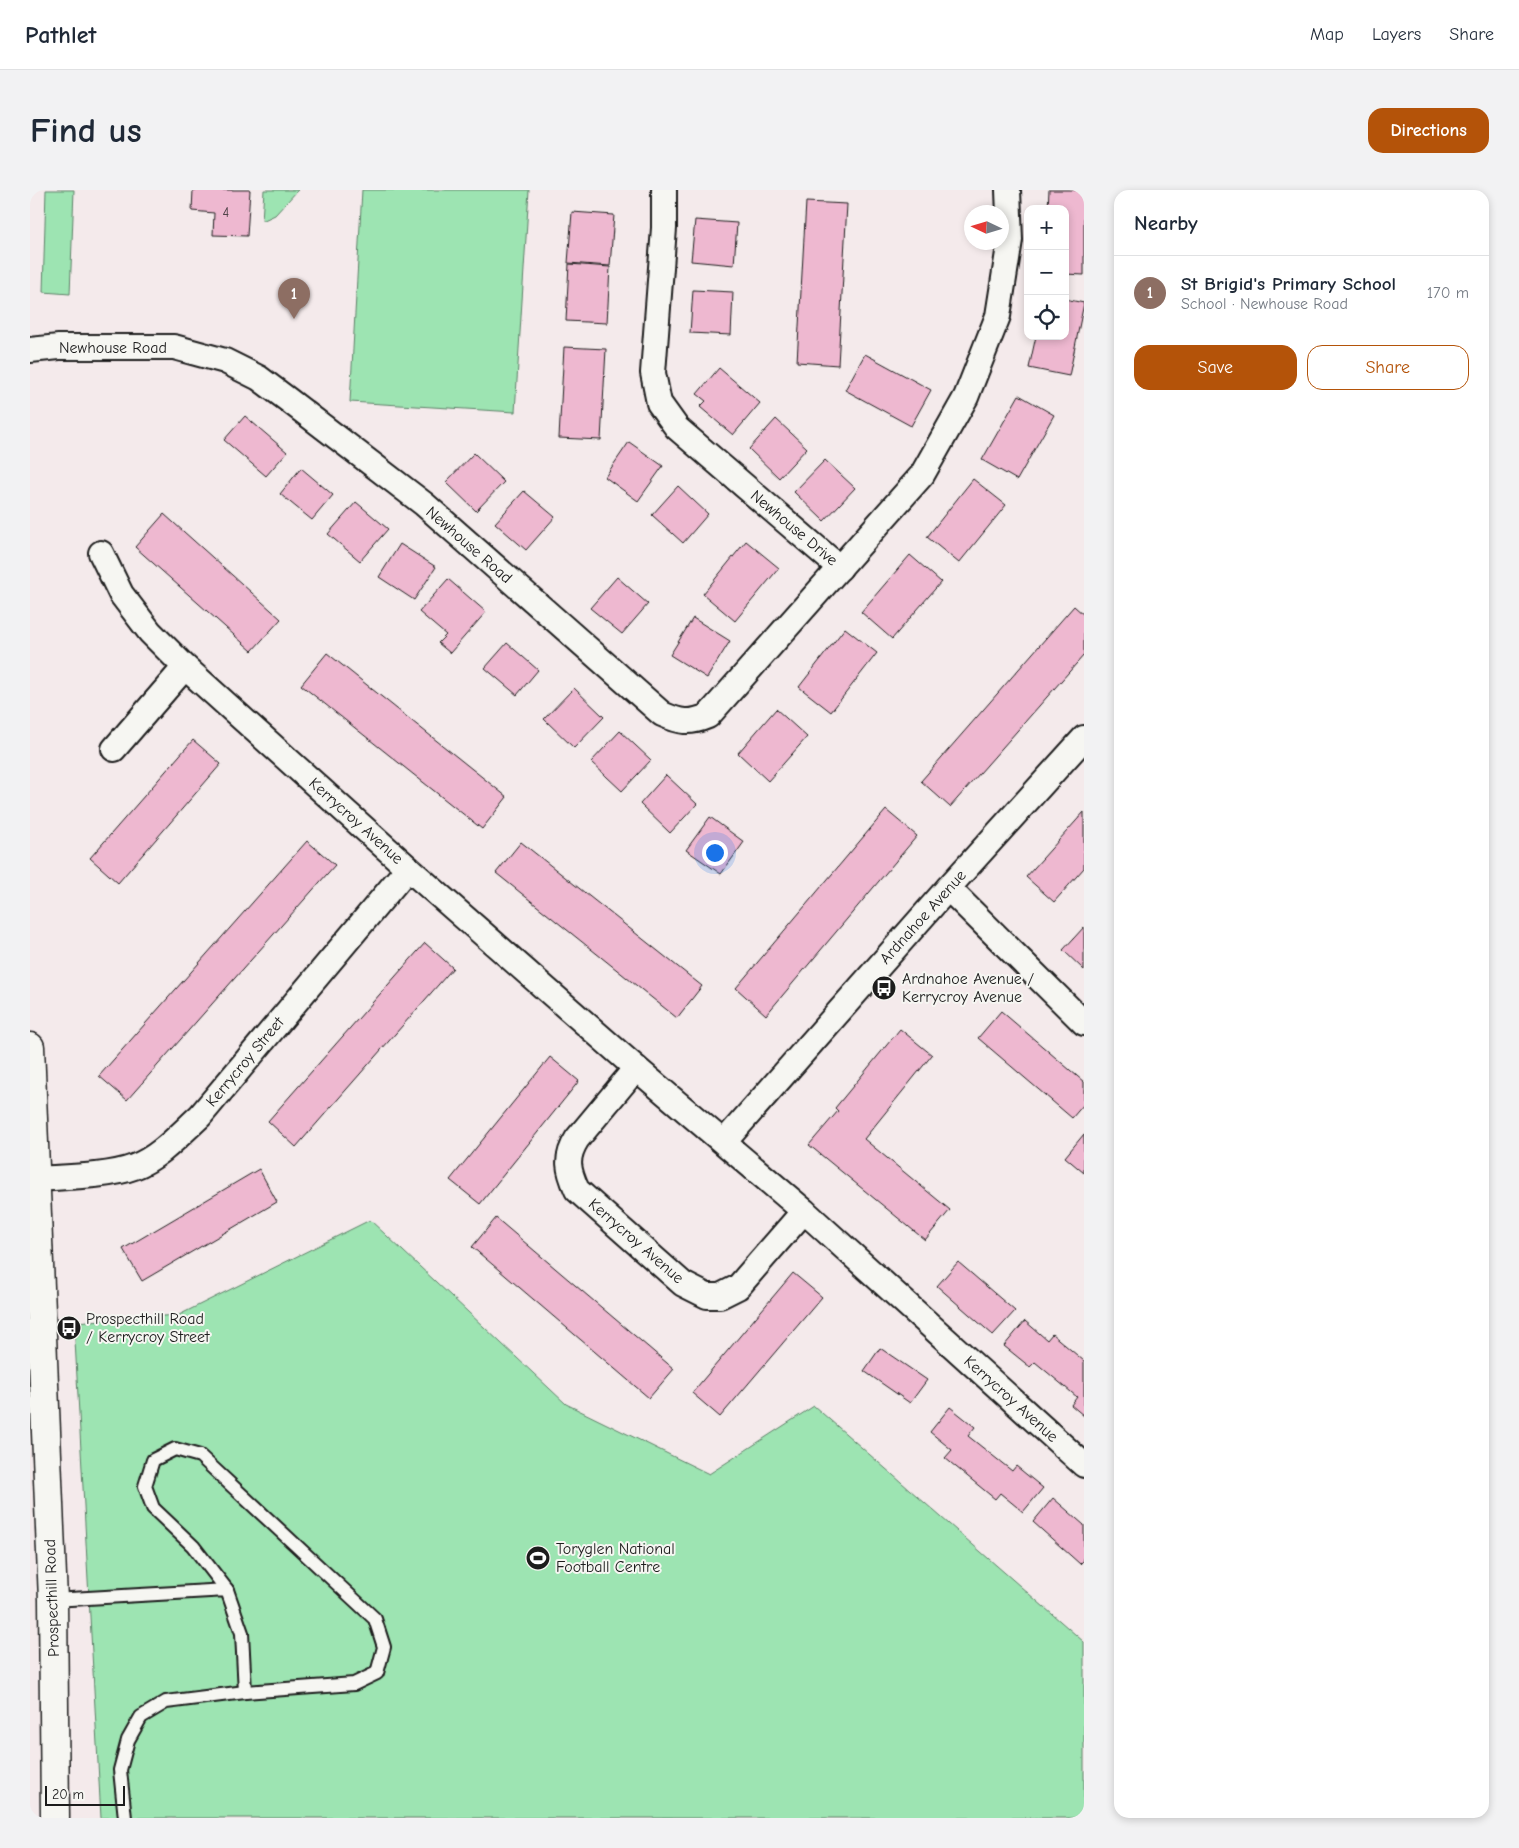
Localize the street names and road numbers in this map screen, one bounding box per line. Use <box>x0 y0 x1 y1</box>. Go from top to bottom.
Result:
street label: Newhouse Road <box>59 339 167 357</box>
street label: Newhouse Drive <box>747 486 841 570</box>
street label: Newhouse Road <box>422 503 516 587</box>
street label: Kerrycroy Avenue <box>305 774 407 868</box>
street label: Ardnahoe Avenue <box>876 866 970 968</box>
street label: Kerrycroy Street <box>202 1013 288 1110</box>
street label: Kerrycroy Avenue <box>585 1195 687 1287</box>
street label: Kerrycroy Avenue <box>960 1352 1062 1446</box>
street label: Prospecthill Road <box>41 1539 63 1657</box>

